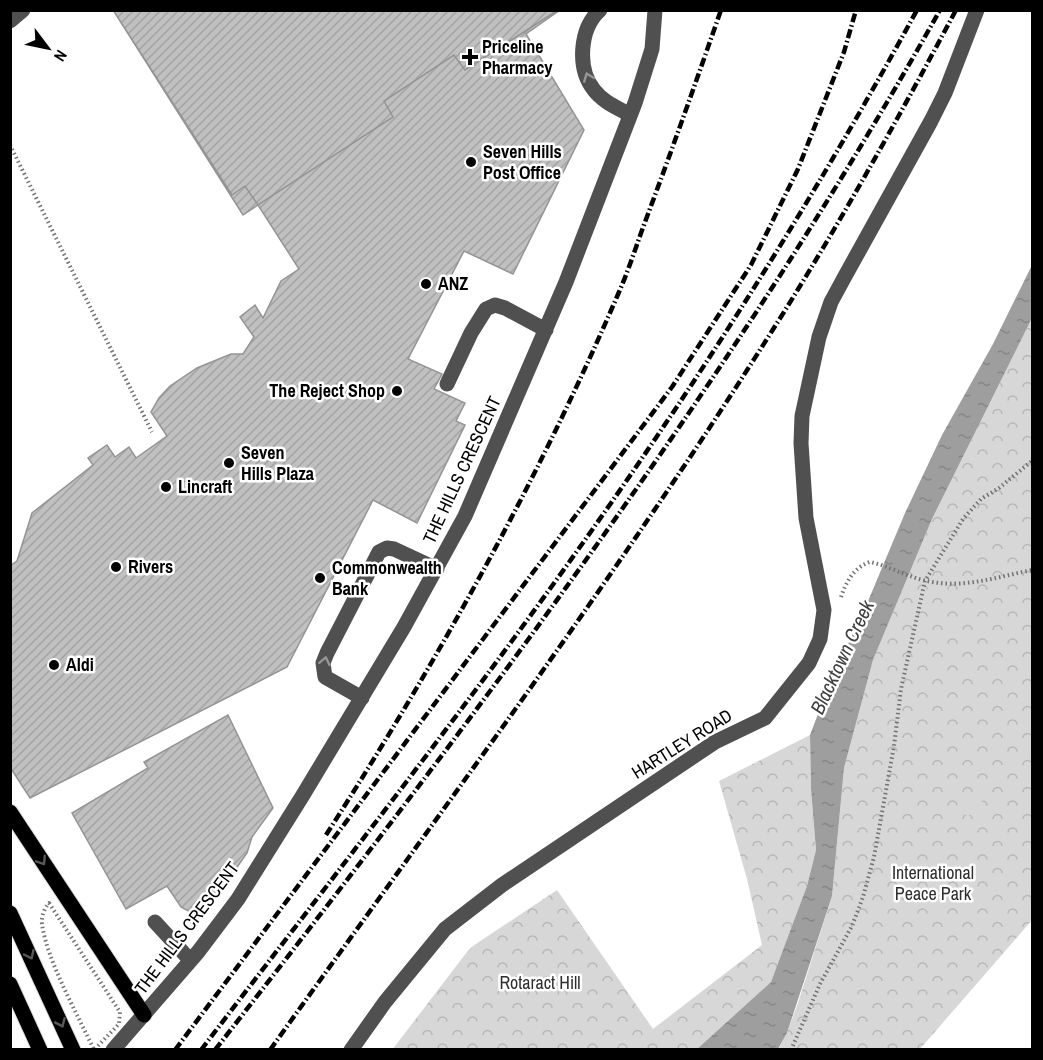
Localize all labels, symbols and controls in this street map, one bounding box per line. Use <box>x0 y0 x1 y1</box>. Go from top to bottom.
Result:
north arrow <box>18 18 78 78</box>
place label: Priceline Pharmacy <box>482 34 553 80</box>
text: N <box>49 46 73 66</box>
marker: Priceline Pharmacy <box>463 50 477 64</box>
one-way arrow <box>583 72 596 82</box>
place label: Seven Hills Post Office <box>483 139 562 185</box>
marker: Seven Hills Post Office <box>464 155 478 169</box>
place label: ANZ <box>438 271 468 296</box>
marker: ANZ <box>419 277 433 291</box>
place label: The Reject Shop <box>269 378 385 403</box>
marker: The Reject Shop <box>390 384 404 398</box>
street label: THE HILLS CRESCENT <box>416 392 507 548</box>
place label: Seven Hills Plaza <box>241 440 315 486</box>
marker: Seven Hills Plaza <box>222 456 236 470</box>
place label: Lincraft <box>178 474 232 499</box>
marker: Lincraft <box>159 480 173 494</box>
place label: Rivers <box>128 554 173 579</box>
place label: Commonwealth Bank <box>332 555 442 601</box>
marker: Rivers <box>109 560 123 574</box>
marker: Commonwealth Bank <box>313 571 327 585</box>
water label: Blacktown Creek <box>803 595 880 718</box>
place label: Aldi <box>66 652 94 677</box>
one-way arrow <box>318 656 331 666</box>
marker: Aldi <box>47 658 61 672</box>
street label: HARTLEY ROAD <box>627 703 737 784</box>
one-way arrow <box>35 855 47 865</box>
street label: THE HILLS CRESCENT <box>128 856 245 999</box>
park label: International Peace Park <box>892 860 974 906</box>
one-way arrow <box>22 948 34 959</box>
park label: Rotaract Hill <box>499 970 581 995</box>
one-way arrow <box>54 1016 66 1027</box>

